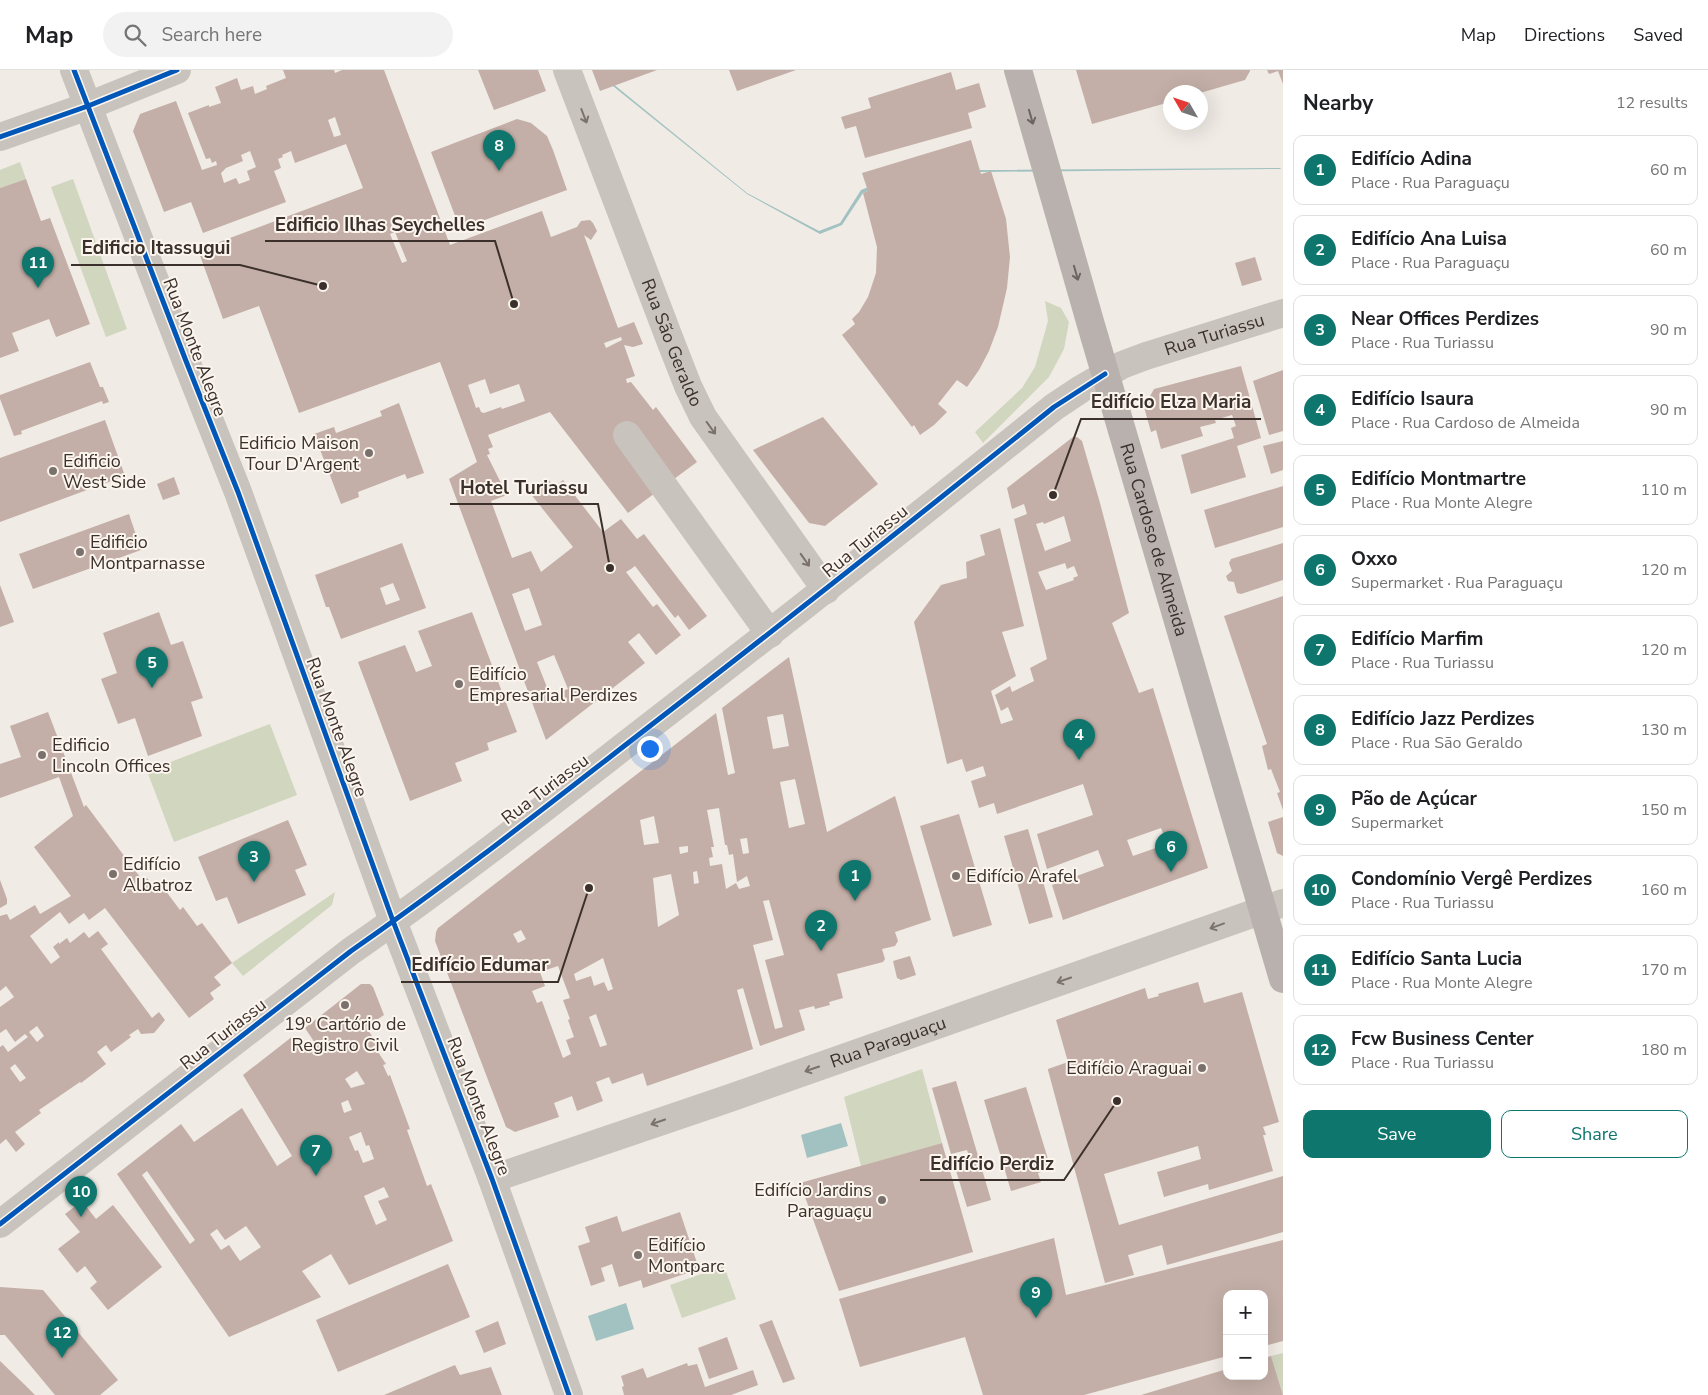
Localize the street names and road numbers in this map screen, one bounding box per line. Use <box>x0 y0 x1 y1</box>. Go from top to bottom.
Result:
street label: Rua Monte Alegre <box>158 274 232 420</box>
street label: Rua São Geraldo <box>636 275 708 411</box>
street label: Rua Turiassu <box>1161 308 1267 361</box>
street label: Rua Cardoso de Almeida <box>1114 440 1194 639</box>
street label: Rua Turiassu <box>817 499 913 583</box>
street label: Rua Monte Alegre <box>301 654 373 800</box>
street label: Rua Turiassu <box>496 748 594 830</box>
street label: Rua Turiassu <box>175 993 271 1075</box>
street label: Rua Paraguaçu <box>827 1011 949 1074</box>
street label: Rua Monte Alegre <box>442 1033 516 1179</box>

